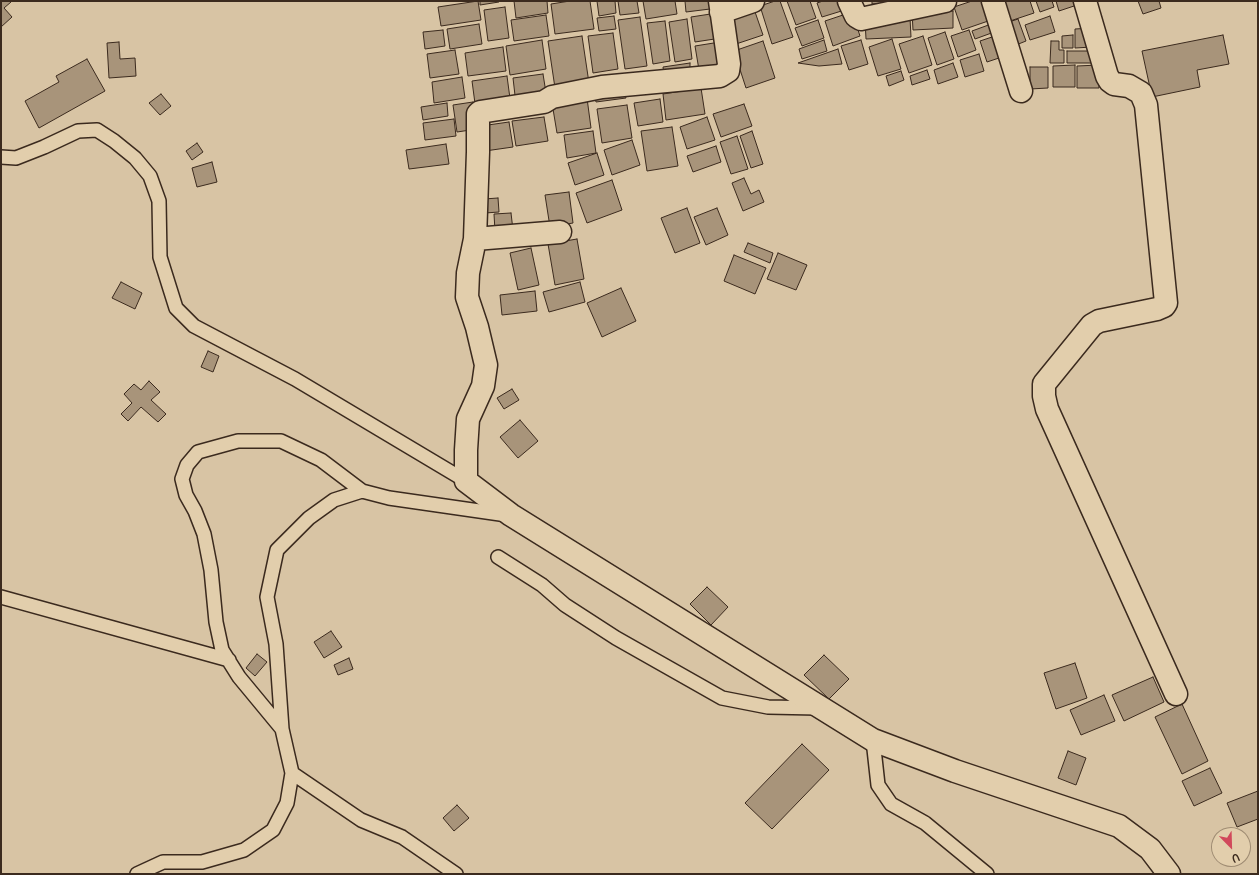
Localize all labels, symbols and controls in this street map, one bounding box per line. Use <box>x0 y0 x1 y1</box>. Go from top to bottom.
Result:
north arrow <box>1211 827 1251 867</box>
text: U <box>1230 850 1241 865</box>

